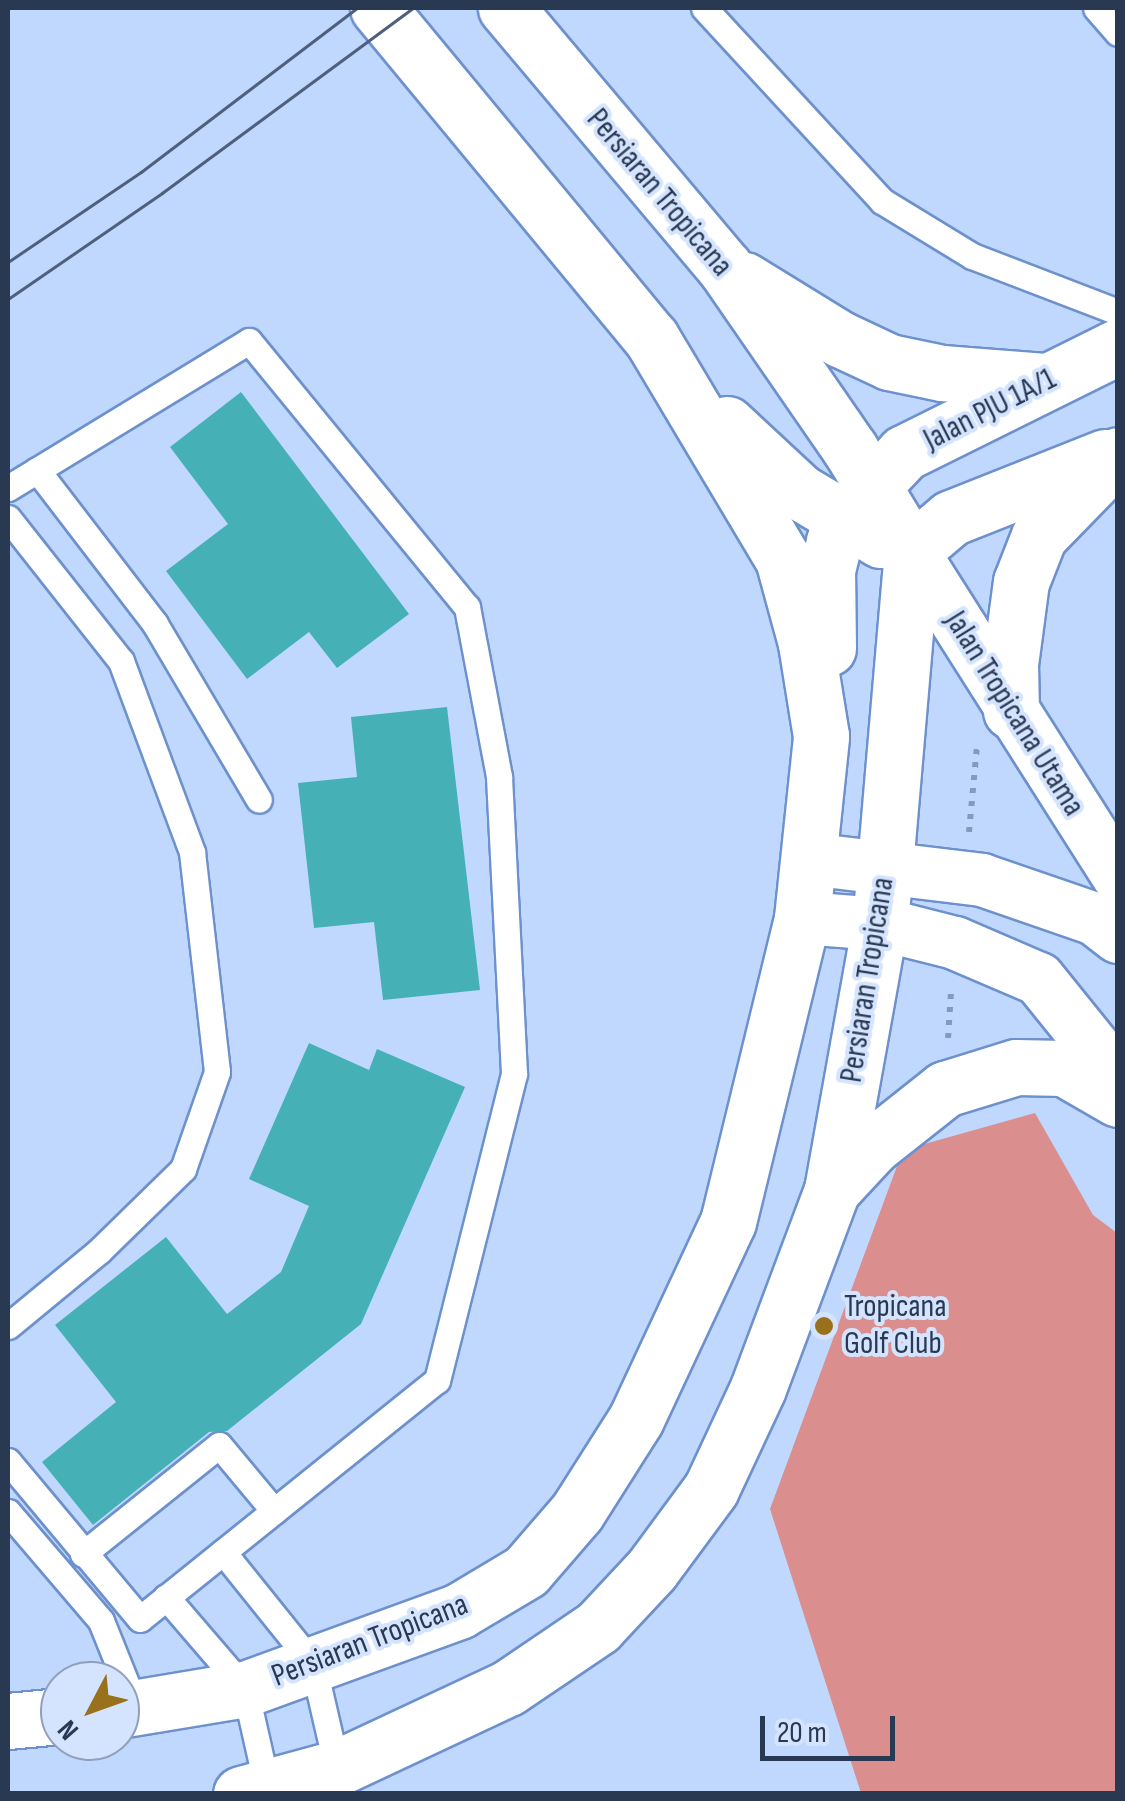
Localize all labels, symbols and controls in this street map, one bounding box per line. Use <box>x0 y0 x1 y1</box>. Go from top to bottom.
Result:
street label: Persiaran Tropicana <box>578 101 740 285</box>
street label: Jalan PJU 1A/1 <box>918 360 1062 460</box>
street label: Jalan Tropicana Utama <box>936 605 1092 823</box>
street label: Persiaran Tropicana <box>833 875 903 1085</box>
place label: Tropicana Golf Club <box>844 1289 946 1364</box>
marker: Tropicana Golf Club <box>813 1315 835 1337</box>
street label: Persiaran Tropicana <box>266 1586 474 1696</box>
north arrow <box>40 1661 140 1761</box>
scale bar <box>765 1696 900 1758</box>
text: N <box>51 1713 86 1746</box>
text: 20 m <box>777 1715 827 1751</box>

